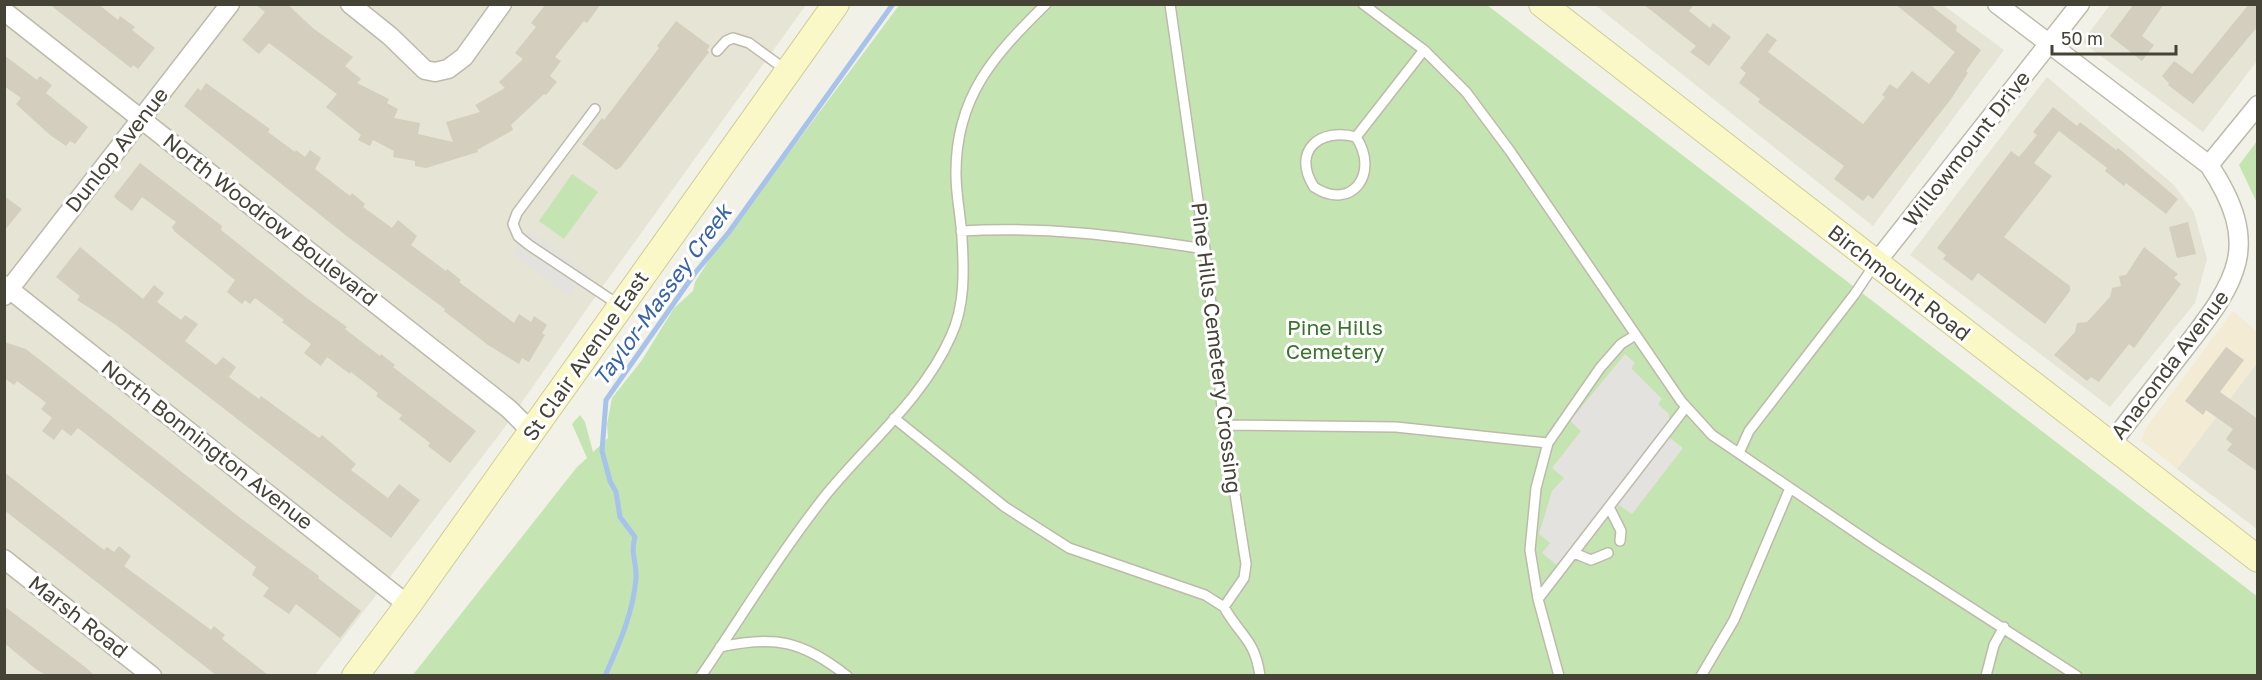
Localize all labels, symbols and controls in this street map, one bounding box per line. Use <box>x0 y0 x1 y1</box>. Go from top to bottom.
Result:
scale bar <box>2052 18 2176 56</box>
text: 50 m <box>2061 27 2103 49</box>
street label: Willowmount Drive <box>1897 65 2035 232</box>
street label: Dunlop Avenue <box>59 82 173 217</box>
street label: North Woodrow Boulevard <box>158 127 383 311</box>
water label: Taylor-Massey Creek <box>587 197 738 391</box>
street label: Pine Hills Cemetery Crossing <box>1186 201 1248 495</box>
street label: Birchmount Road <box>1823 218 1976 346</box>
street label: St Clair Avenue East <box>517 265 654 446</box>
street label: Anaconda Avenue <box>2105 285 2234 444</box>
park label: Pine Hills Cemetery <box>1286 314 1384 364</box>
street label: North Bonnington Avenue <box>97 354 318 535</box>
street label: Marsh Road <box>24 569 133 663</box>

